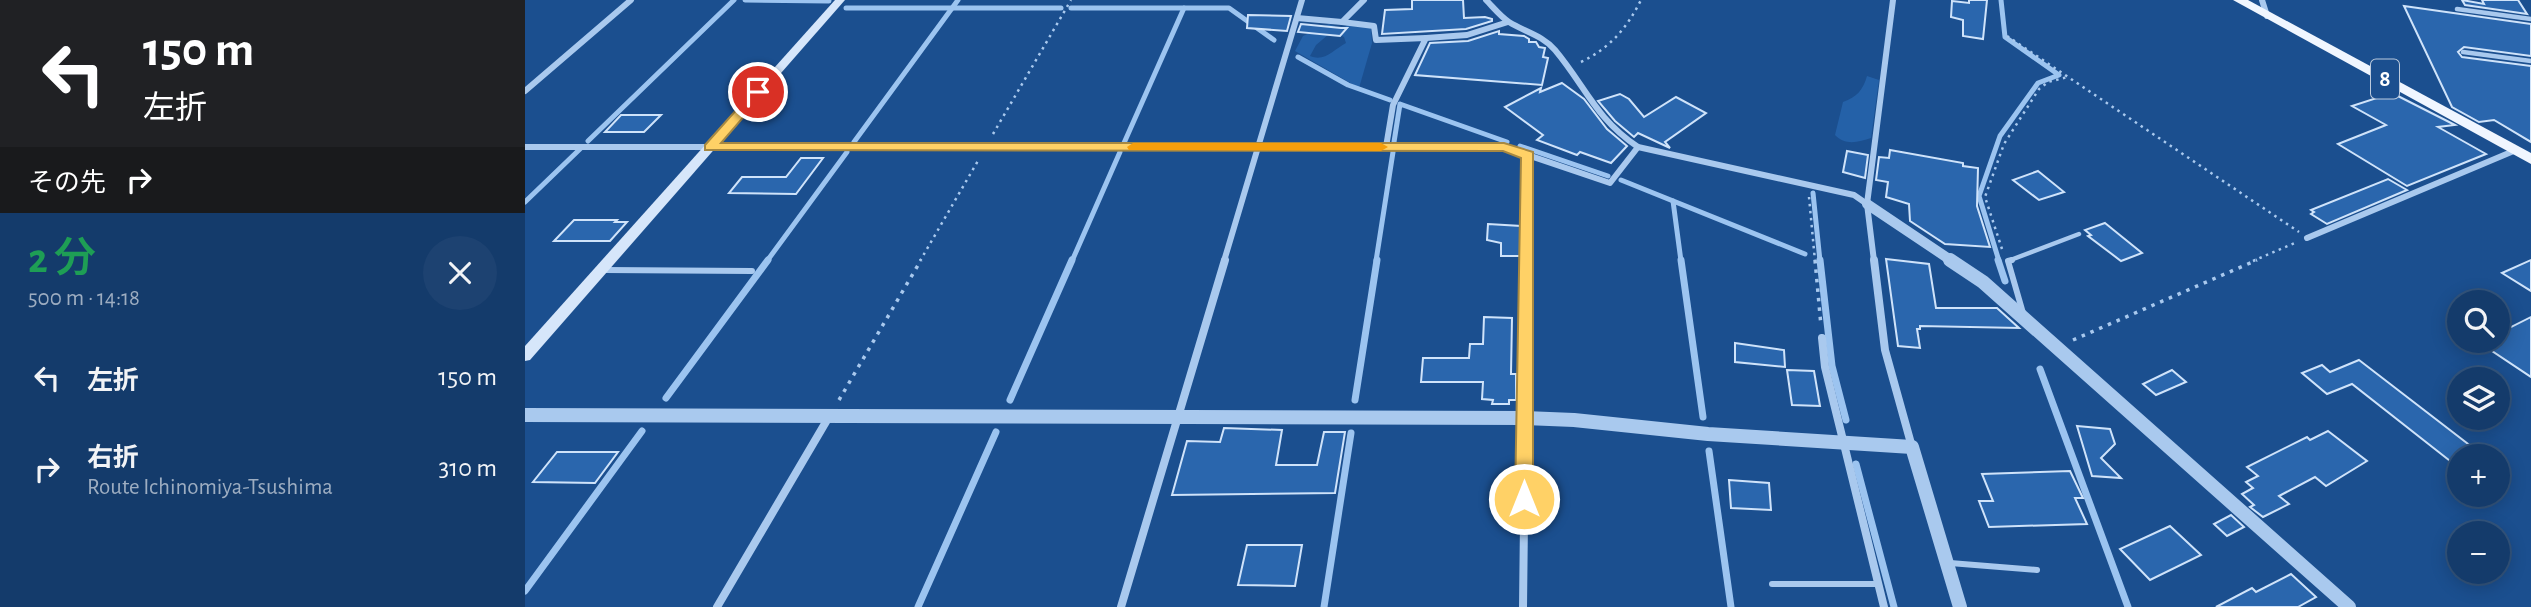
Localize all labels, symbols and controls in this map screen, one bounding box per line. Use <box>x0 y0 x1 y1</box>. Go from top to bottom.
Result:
text: 150 m <box>143 26 254 75</box>
icon: left <box>28 28 119 119</box>
road number: 8 <box>2371 60 2399 99</box>
pin <box>728 62 788 122</box>
icon: arrive <box>739 73 777 111</box>
text: 左折 <box>143 92 207 124</box>
icon: right <box>120 161 158 199</box>
text: その先 <box>28 170 106 196</box>
button: close <box>423 236 497 310</box>
text: 2 分 <box>28 238 96 280</box>
text: 500 m · 14:18 <box>28 287 140 310</box>
map controls <box>2447 290 2510 584</box>
button: search <box>2447 290 2510 353</box>
icon: left <box>28 359 66 397</box>
text: 150 m <box>438 364 497 390</box>
button: layers <box>2447 367 2510 430</box>
text: 左折 <box>87 368 139 394</box>
button: + <box>2447 444 2510 507</box>
text: 右折 <box>87 445 139 471</box>
icon: right <box>28 450 66 488</box>
text: 310 m <box>439 455 497 481</box>
position arrow <box>1487 462 1561 536</box>
text: Route Ichinomiya-Tsushima <box>87 476 333 499</box>
button: − <box>2447 521 2510 584</box>

